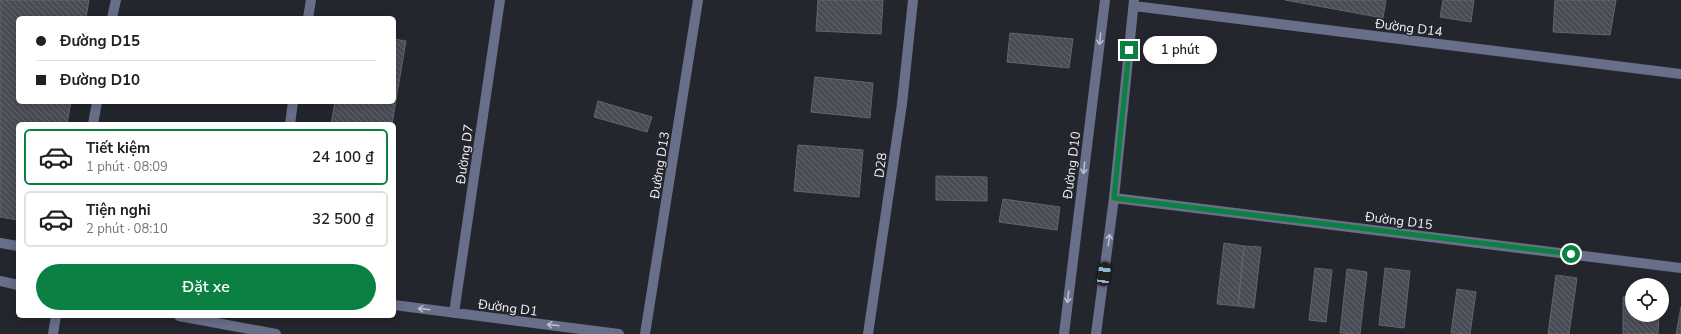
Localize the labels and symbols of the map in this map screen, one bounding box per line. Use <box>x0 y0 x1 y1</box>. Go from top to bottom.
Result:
street label: Đường D14 <box>1373 15 1444 41</box>
one-way arrow <box>1096 32 1104 45</box>
callout: 1 phút <box>1143 36 1217 64</box>
route end <box>1120 41 1138 59</box>
street label: Đường D7 <box>452 123 478 186</box>
street label: Đường D13 <box>646 130 674 201</box>
street label: Đường D10 <box>1059 130 1085 201</box>
street label: D28 <box>870 151 892 179</box>
one-way arrow <box>1080 161 1088 174</box>
street label: Đường D15 <box>1363 208 1434 234</box>
one-way arrow <box>1105 234 1112 247</box>
route start <box>1562 245 1580 263</box>
car <box>1096 261 1112 287</box>
one-way arrow <box>1064 290 1072 303</box>
street label: Đường D1 <box>476 295 539 321</box>
one-way arrow <box>418 305 431 313</box>
one-way arrow <box>547 322 560 329</box>

